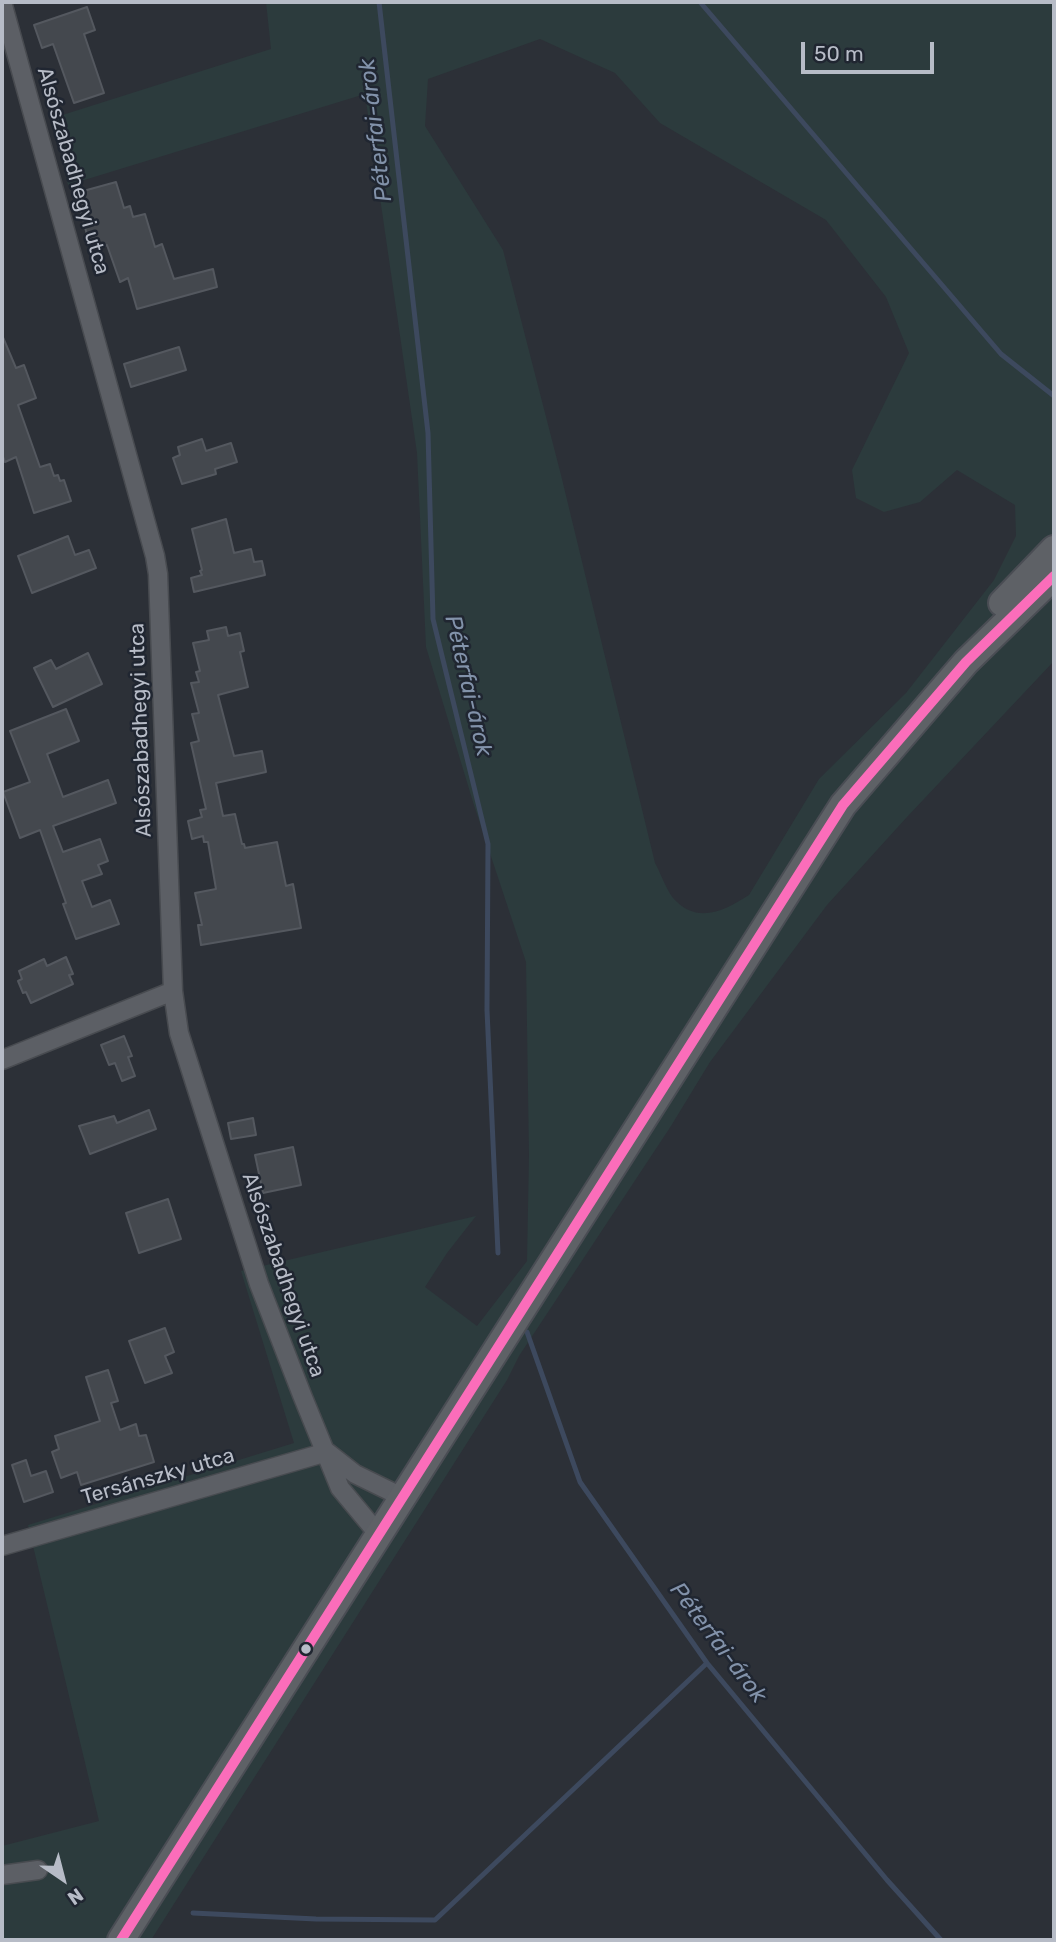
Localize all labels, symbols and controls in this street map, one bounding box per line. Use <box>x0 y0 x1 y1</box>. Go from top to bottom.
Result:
scale bar <box>804 28 937 72</box>
text: 50 m <box>814 41 864 66</box>
water label: Péterfai-árok <box>354 57 398 203</box>
street label: Alsószabadhegyi utca <box>31 64 115 278</box>
water label: Péterfai-árok <box>438 613 498 759</box>
street label: Alsószabadhegyi utca <box>125 622 157 838</box>
street label: Alsószabadhegyi utca <box>236 1170 330 1380</box>
street label: Tersánszky utca <box>79 1443 237 1511</box>
water label: Péterfai-árok <box>664 1577 772 1709</box>
unlabelled marker <box>299 1642 313 1656</box>
north arrow <box>28 1844 98 1914</box>
text: N <box>63 1883 88 1910</box>

